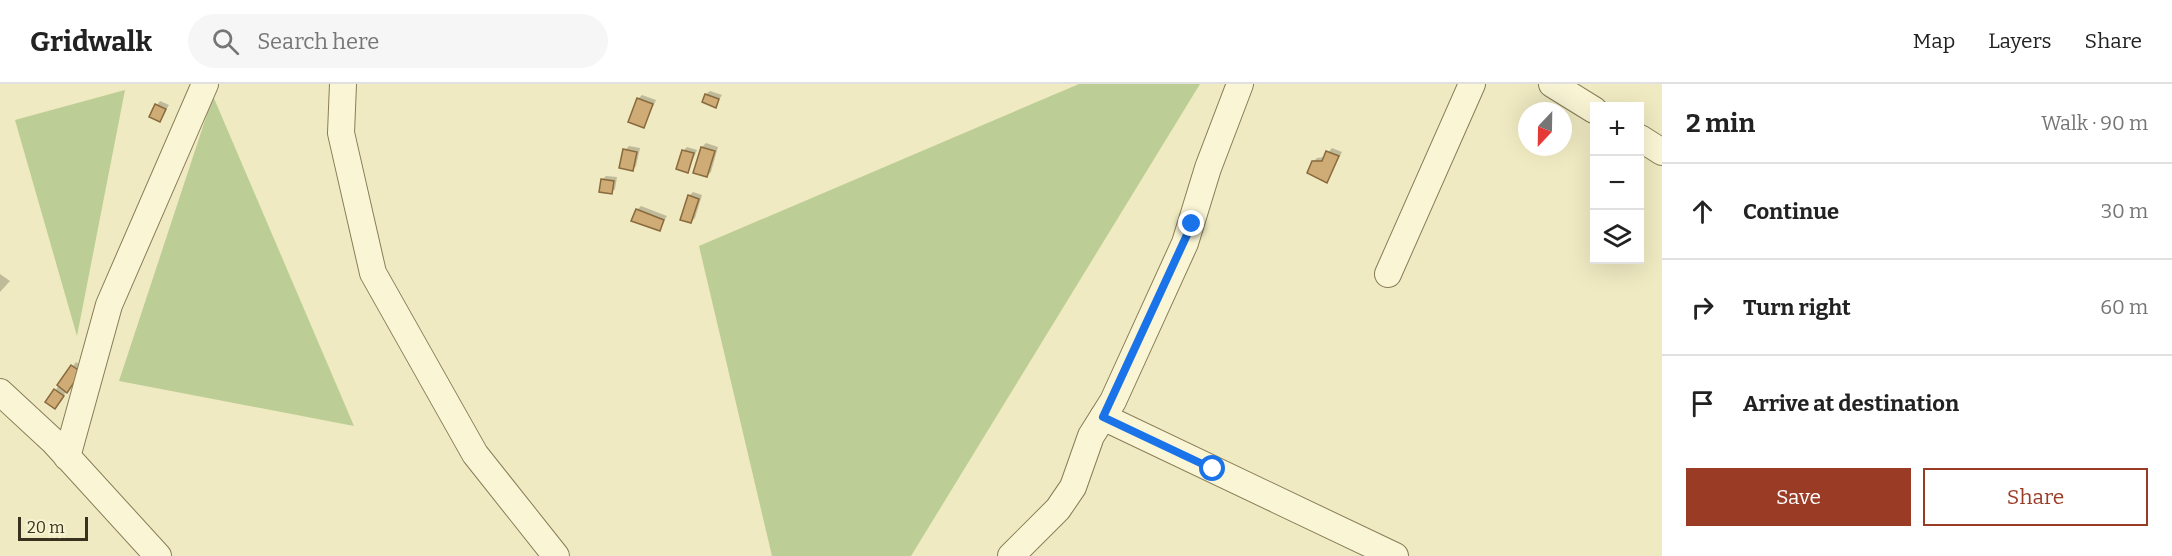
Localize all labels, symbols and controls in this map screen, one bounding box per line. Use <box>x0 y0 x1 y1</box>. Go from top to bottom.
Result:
search box <box>188 14 608 68</box>
text: Gridwalk <box>30 25 152 58</box>
icon: search <box>209 25 242 58</box>
text: Search here <box>257 28 379 55</box>
text: Map <box>1913 28 1955 54</box>
text: Layers <box>1988 28 2052 54</box>
text: Share <box>2085 28 2142 54</box>
north arrow <box>1518 102 1572 156</box>
map controls <box>1590 102 1644 264</box>
button: + <box>1590 102 1644 156</box>
text: 2 min <box>1686 108 1755 139</box>
text: Walk · 90 m <box>2041 111 2148 135</box>
button: − <box>1590 156 1644 210</box>
icon: ahead <box>1686 195 1719 228</box>
text: Continue <box>1743 198 1839 225</box>
text: 30 m <box>2101 199 2148 223</box>
route end <box>1178 210 1204 236</box>
button: layers <box>1590 210 1644 264</box>
icon: right <box>1686 291 1719 324</box>
text: Turn right <box>1743 294 1851 321</box>
text: 60 m <box>2100 295 2148 319</box>
icon: arrive <box>1686 387 1719 420</box>
text: Arrive at destination <box>1743 390 1959 417</box>
route start <box>1199 455 1225 481</box>
button: Save <box>1686 468 1911 526</box>
button: Share <box>1923 468 2148 526</box>
scale bar <box>18 514 88 542</box>
text: 20 m <box>27 518 64 537</box>

